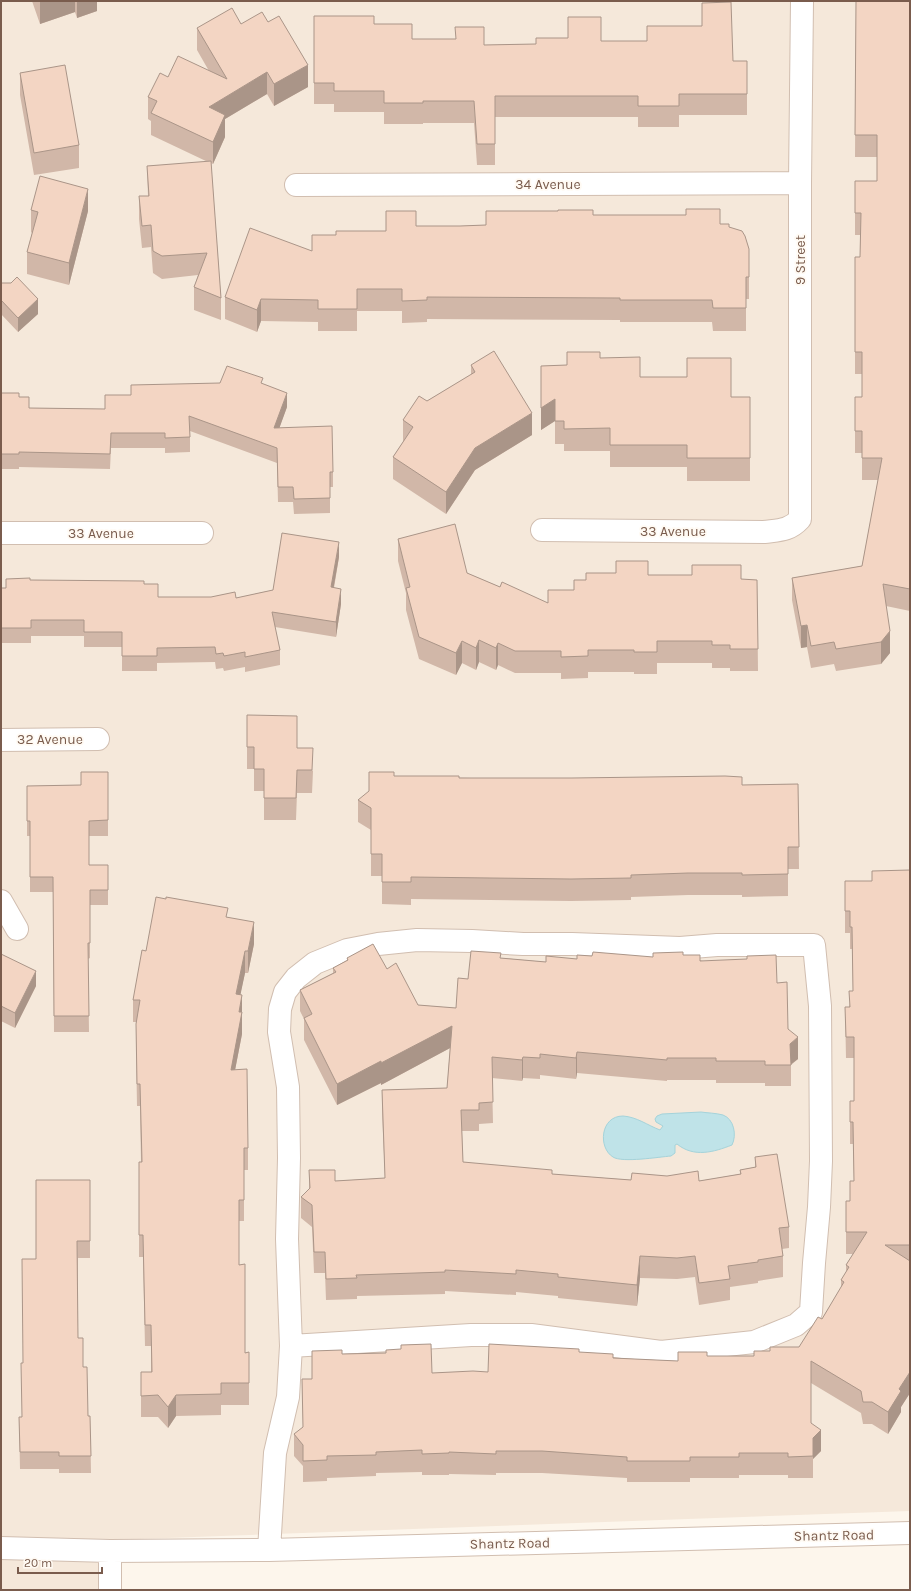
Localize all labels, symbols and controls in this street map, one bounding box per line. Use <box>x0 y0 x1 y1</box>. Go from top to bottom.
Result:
street label: 34 Avenue <box>515 176 581 193</box>
street label: 9 Street <box>792 235 809 285</box>
street label: 33 Avenue <box>640 523 706 540</box>
street label: 33 Avenue <box>68 525 134 542</box>
street label: 32 Avenue <box>17 731 83 748</box>
street label: Shantz Road <box>794 1526 874 1545</box>
street label: Shantz Road <box>470 1534 550 1553</box>
scale bar <box>18 1549 102 1575</box>
text: 20 m <box>24 1556 52 1570</box>

